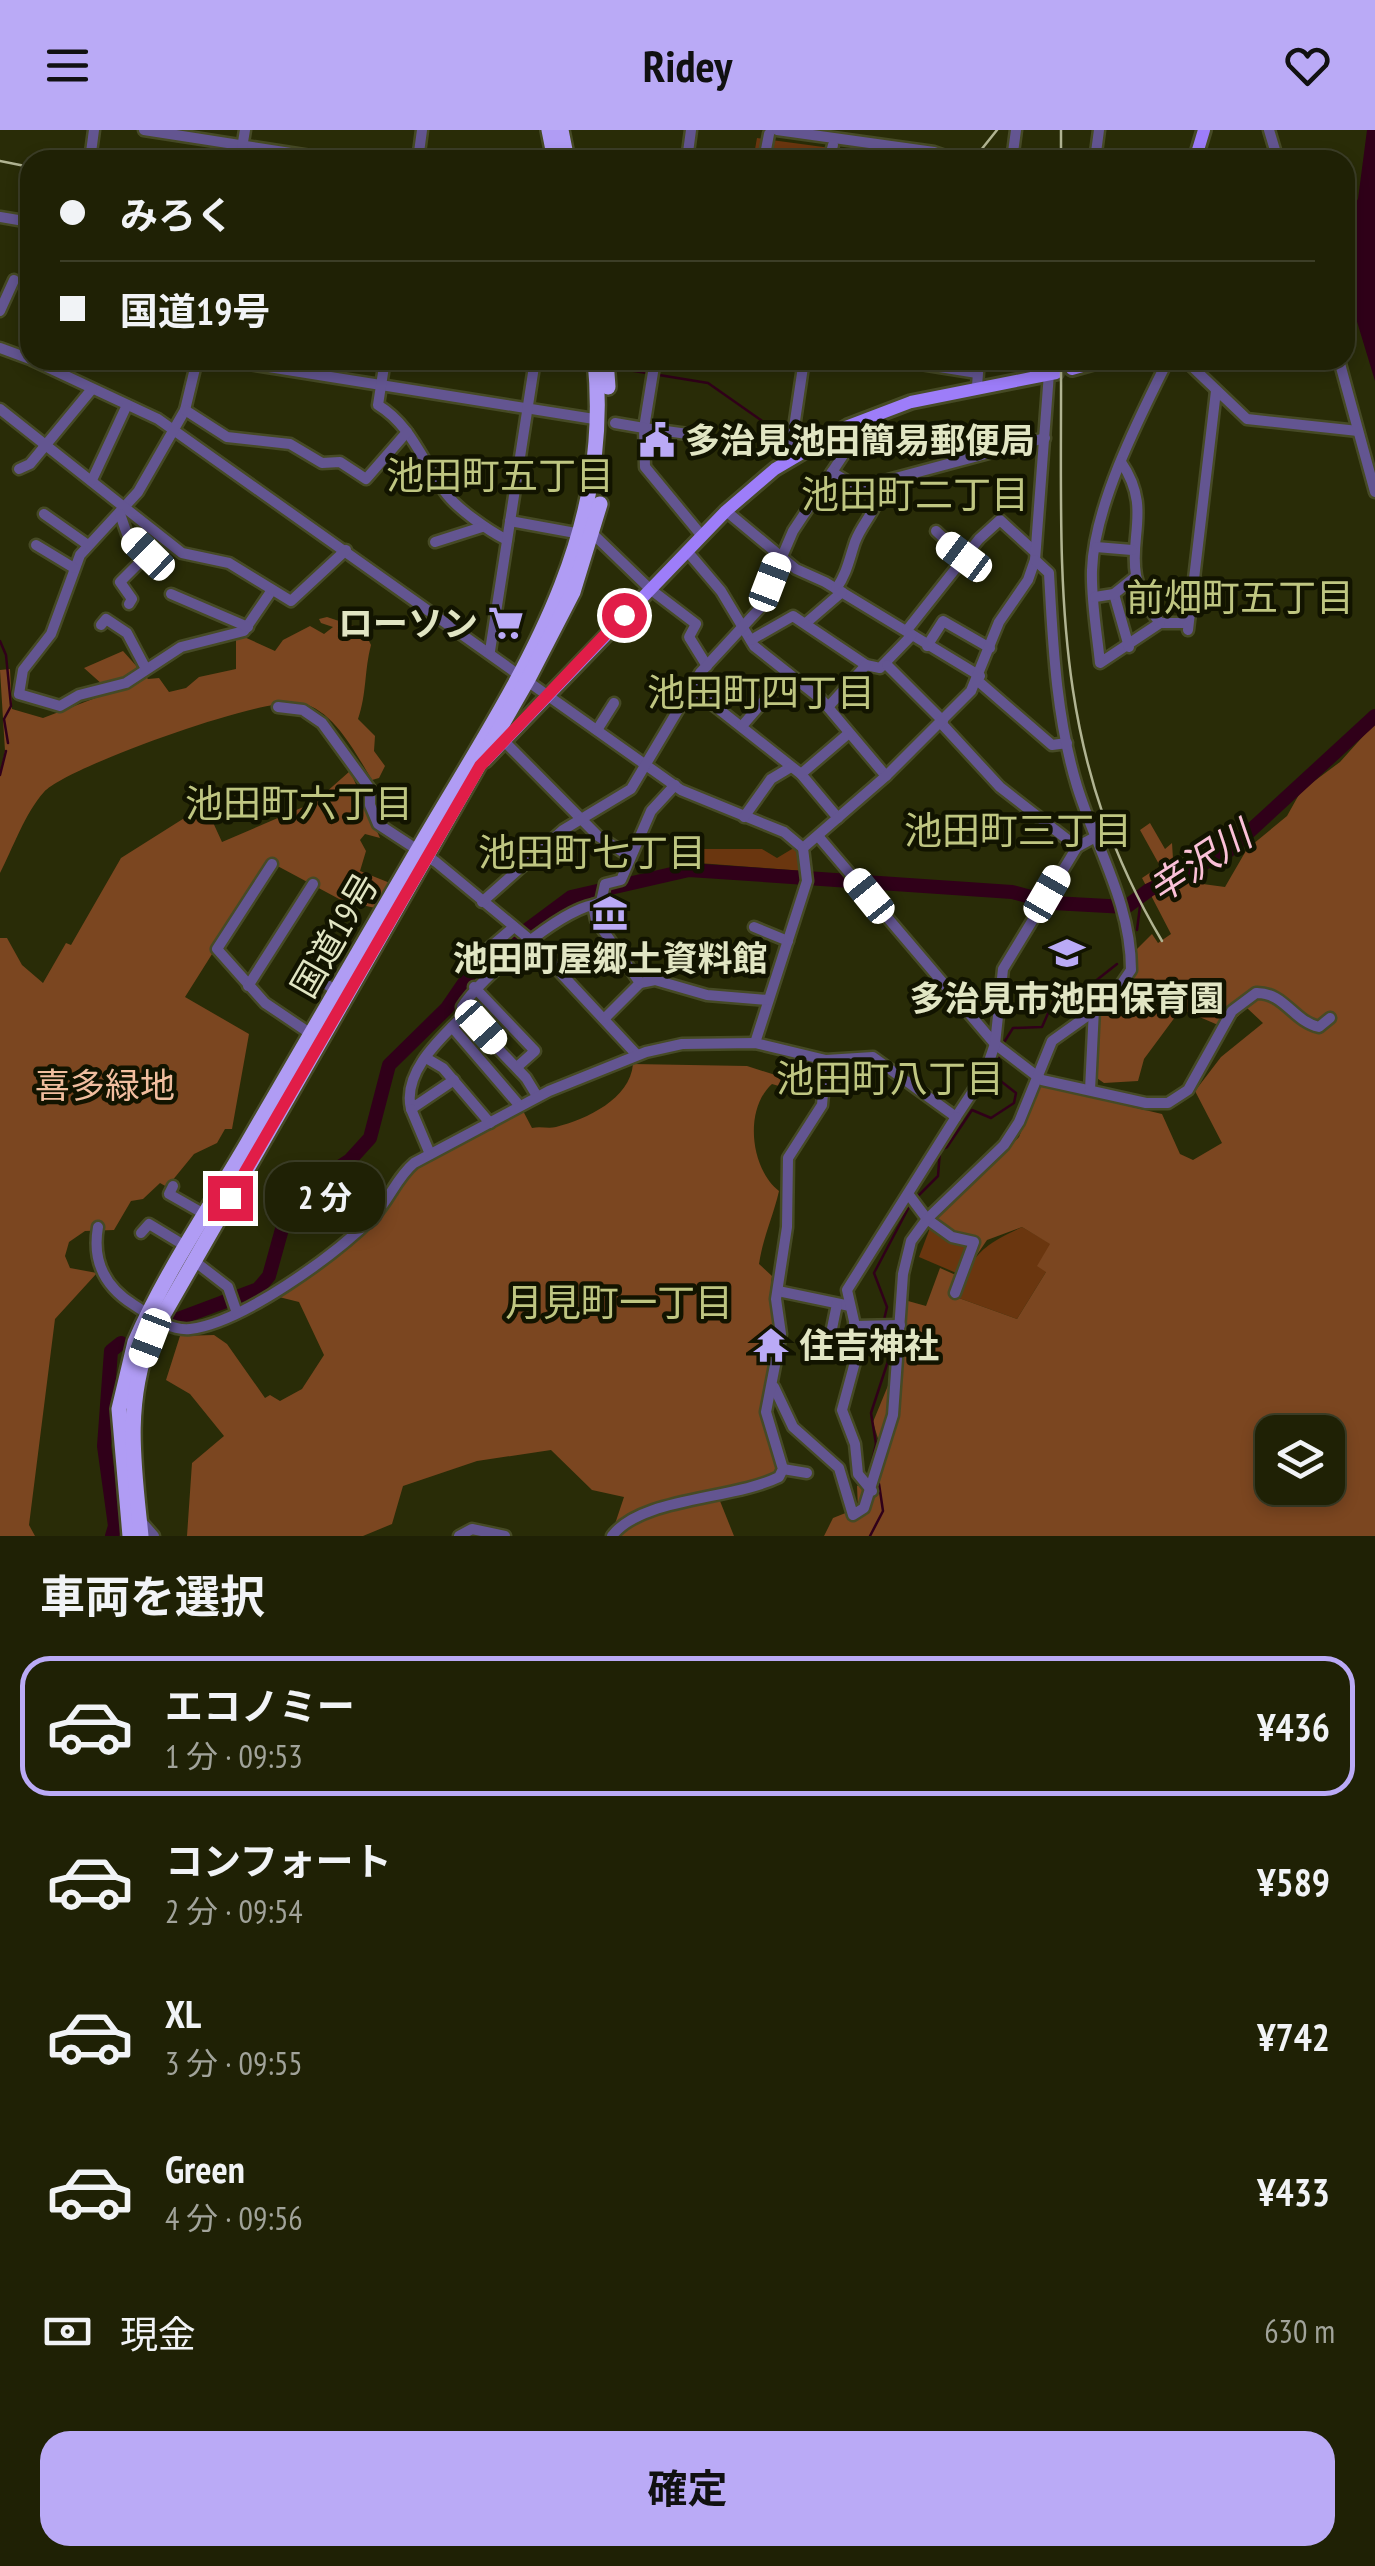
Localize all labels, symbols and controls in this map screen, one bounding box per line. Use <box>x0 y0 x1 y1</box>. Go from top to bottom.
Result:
text: Ridey <box>643 36 732 94</box>
icon: menu <box>40 38 95 93</box>
icon: heart <box>1280 38 1335 93</box>
text: みろく <box>120 190 234 239</box>
text: 国道19号 <box>120 286 270 335</box>
place label: 多治見池田簡易郵便局 <box>685 417 1035 463</box>
public building icon: 多治見池田簡易郵便局 <box>638 421 676 459</box>
district label: 池田町五丁目 <box>386 450 614 499</box>
district label: 池田町二丁目 <box>801 469 1029 518</box>
car <box>116 522 180 586</box>
car <box>931 527 997 587</box>
car <box>745 549 795 615</box>
district label: 前畑町五丁目 <box>1126 572 1354 621</box>
route start <box>602 593 647 638</box>
place label: ローソン <box>338 600 478 646</box>
supermarket icon: ローソン <box>487 604 525 642</box>
district label: 池田町四丁目 <box>647 667 875 716</box>
district label: 池田町六丁目 <box>185 778 413 827</box>
district label: 池田町三丁目 <box>904 805 1132 854</box>
water label: 辛沢川 <box>1138 807 1263 913</box>
district label: 池田町七丁目 <box>478 827 706 876</box>
car <box>1019 861 1075 927</box>
car <box>838 863 900 929</box>
street label: 国道19号 <box>280 864 388 1006</box>
museum icon: 池田町屋郷土資料館 <box>591 894 629 932</box>
school or university icon: 多治見市池田保育園 <box>1048 934 1086 972</box>
place label: 池田町屋郷土資料館 <box>452 935 768 981</box>
place label: 多治見市池田保育園 <box>909 975 1225 1021</box>
car <box>450 995 512 1059</box>
district label: 池田町八丁目 <box>776 1053 1004 1102</box>
park label: 喜多緑地 <box>35 1062 175 1108</box>
callout: 2 分 <box>265 1163 385 1233</box>
route end <box>208 1176 253 1221</box>
text: 2 分 <box>298 1176 352 1218</box>
district label: 月見町一丁目 <box>505 1277 733 1326</box>
car <box>125 1305 175 1371</box>
place label: 住吉神社 <box>799 1322 939 1368</box>
temple icon: 住吉神社 <box>752 1326 790 1364</box>
map controls <box>1255 1415 1345 1505</box>
button: layers <box>1255 1415 1345 1505</box>
text: 車両を選択 <box>40 1567 265 1625</box>
icon: car <box>45 1681 135 1771</box>
text: エコノミー <box>165 1681 355 1730</box>
text: ¥436 <box>1257 1702 1330 1751</box>
text: 1 分 · 09:53 <box>165 1735 303 1777</box>
icon: car <box>45 1836 135 1926</box>
text: コンフォート <box>165 1836 392 1885</box>
text: ¥589 <box>1257 1857 1330 1906</box>
text: 2 分 · 09:54 <box>165 1890 303 1932</box>
text: XL <box>165 1989 201 2038</box>
icon: car <box>45 1991 135 2081</box>
text: ¥742 <box>1257 2012 1330 2061</box>
text: 3 分 · 09:55 <box>165 2042 303 2084</box>
text: Green <box>165 2144 245 2193</box>
icon: car <box>45 2146 135 2236</box>
text: ¥433 <box>1257 2167 1330 2216</box>
text: 4 分 · 09:56 <box>165 2197 303 2239</box>
icon: cash <box>40 2304 95 2359</box>
text: 現金 <box>120 2309 196 2358</box>
text: 630 m <box>1264 2310 1335 2352</box>
button: 確定 <box>40 2431 1335 2546</box>

